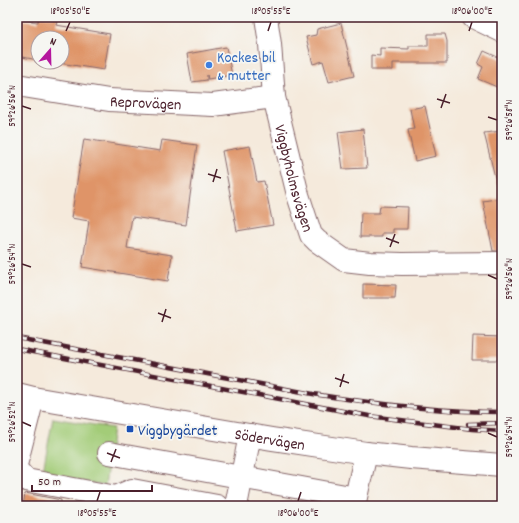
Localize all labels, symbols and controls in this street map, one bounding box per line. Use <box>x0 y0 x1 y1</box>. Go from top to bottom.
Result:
text: 18°05'50"E <box>50 5 90 19</box>
text: 18°05'55"E <box>252 5 291 19</box>
text: 18°06'00"E <box>452 5 493 19</box>
north arrow <box>30 30 70 70</box>
text: N <box>47 34 59 51</box>
place label: Kockes bil & mutter <box>217 47 276 88</box>
marker: Kockes bil & mutter <box>204 60 214 70</box>
text: 59°26'56"N <box>6 85 20 127</box>
street label: Reprovägen <box>109 91 182 117</box>
text: 59°26'58"N <box>503 100 517 140</box>
street label: Viggbyholmsvägen <box>267 122 318 235</box>
text: 59°26'54"N <box>6 243 20 284</box>
text: 59°26'56"N <box>503 258 517 300</box>
text: 59°26'52"N <box>6 401 20 443</box>
text: 59°26'54"N <box>503 416 517 457</box>
place label: Viggbygärdet <box>138 420 218 443</box>
marker: Viggbygärdet <box>125 424 135 434</box>
street label: Södervägen <box>233 424 306 458</box>
scale bar <box>32 467 152 493</box>
text: 50 m <box>38 474 61 491</box>
text: 18°05'55"E <box>78 507 117 521</box>
text: 18°06'00"E <box>278 507 319 521</box>

